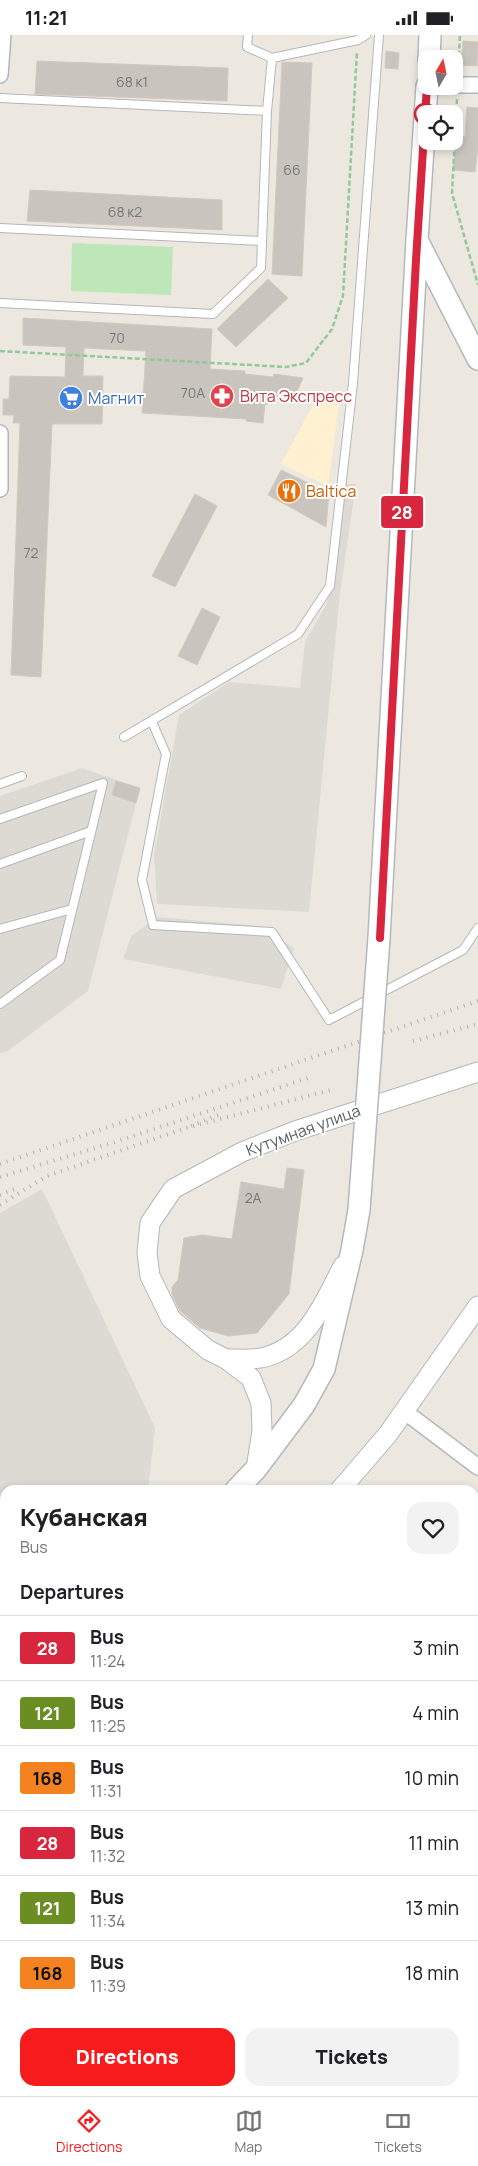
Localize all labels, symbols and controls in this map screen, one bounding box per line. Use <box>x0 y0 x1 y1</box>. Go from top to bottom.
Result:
text: 11:21 <box>25 5 68 31</box>
north arrow <box>418 50 462 95</box>
map controls <box>418 50 463 150</box>
house number: 68 к1 <box>116 72 148 91</box>
unlabelled marker <box>414 103 436 125</box>
button: locate <box>418 105 463 150</box>
house number: 66 <box>283 160 301 179</box>
house number: 68 к2 <box>108 202 142 221</box>
house number: 70 <box>109 328 125 347</box>
house number: 70А <box>181 383 205 402</box>
pharmacy icon: Вита Экспресс <box>209 383 235 409</box>
supermarket icon: Магнит <box>58 385 84 411</box>
place label: Вита Экспресс <box>240 385 352 407</box>
place label: Магнит <box>88 387 144 409</box>
restaurant icon: Baltica <box>276 478 302 504</box>
place label: Baltica <box>306 480 356 502</box>
line badge: 28 <box>380 496 424 528</box>
text: 28 <box>391 500 413 524</box>
house number: 72 <box>23 543 39 562</box>
street label: Кутумная улица <box>243 1099 363 1161</box>
house number: 2А <box>245 1188 261 1207</box>
text: Кубанская <box>20 1500 148 1533</box>
button: heart <box>407 1502 459 1554</box>
text: Bus <box>20 1536 48 1558</box>
text: Departures <box>20 1579 124 1605</box>
text: Bus <box>90 1624 124 1650</box>
text: 3 min <box>413 1635 459 1661</box>
text: 28 <box>37 1636 58 1660</box>
text: 11:24 <box>90 1650 126 1672</box>
text: Bus <box>90 1689 124 1715</box>
text: 4 min <box>412 1700 459 1726</box>
text: 121 <box>34 1701 61 1725</box>
text: 11:25 <box>90 1715 126 1737</box>
text: Bus <box>90 1754 124 1780</box>
text: 10 min <box>404 1765 459 1791</box>
text: 168 <box>32 1766 63 1790</box>
text: 11:31 <box>90 1780 122 1802</box>
text: Bus <box>90 1819 124 1845</box>
text: 11 min <box>409 1830 459 1856</box>
text: 28 <box>37 1831 58 1855</box>
text: 11:32 <box>90 1845 125 1867</box>
text: Bus <box>90 1884 124 1910</box>
text: 13 min <box>405 1895 459 1921</box>
text: 121 <box>34 1896 61 1920</box>
text: 11:34 <box>90 1910 126 1932</box>
text: Bus <box>90 1949 124 1975</box>
text: 18 min <box>405 1960 459 1986</box>
text: 168 <box>32 1961 63 1985</box>
text: 11:39 <box>90 1975 126 1997</box>
button: Directions <box>20 2028 235 2086</box>
button: Tickets <box>245 2028 459 2086</box>
tab: Directions <box>56 2107 122 2156</box>
tab: Map <box>235 2107 263 2156</box>
tab: Tickets <box>375 2107 422 2156</box>

